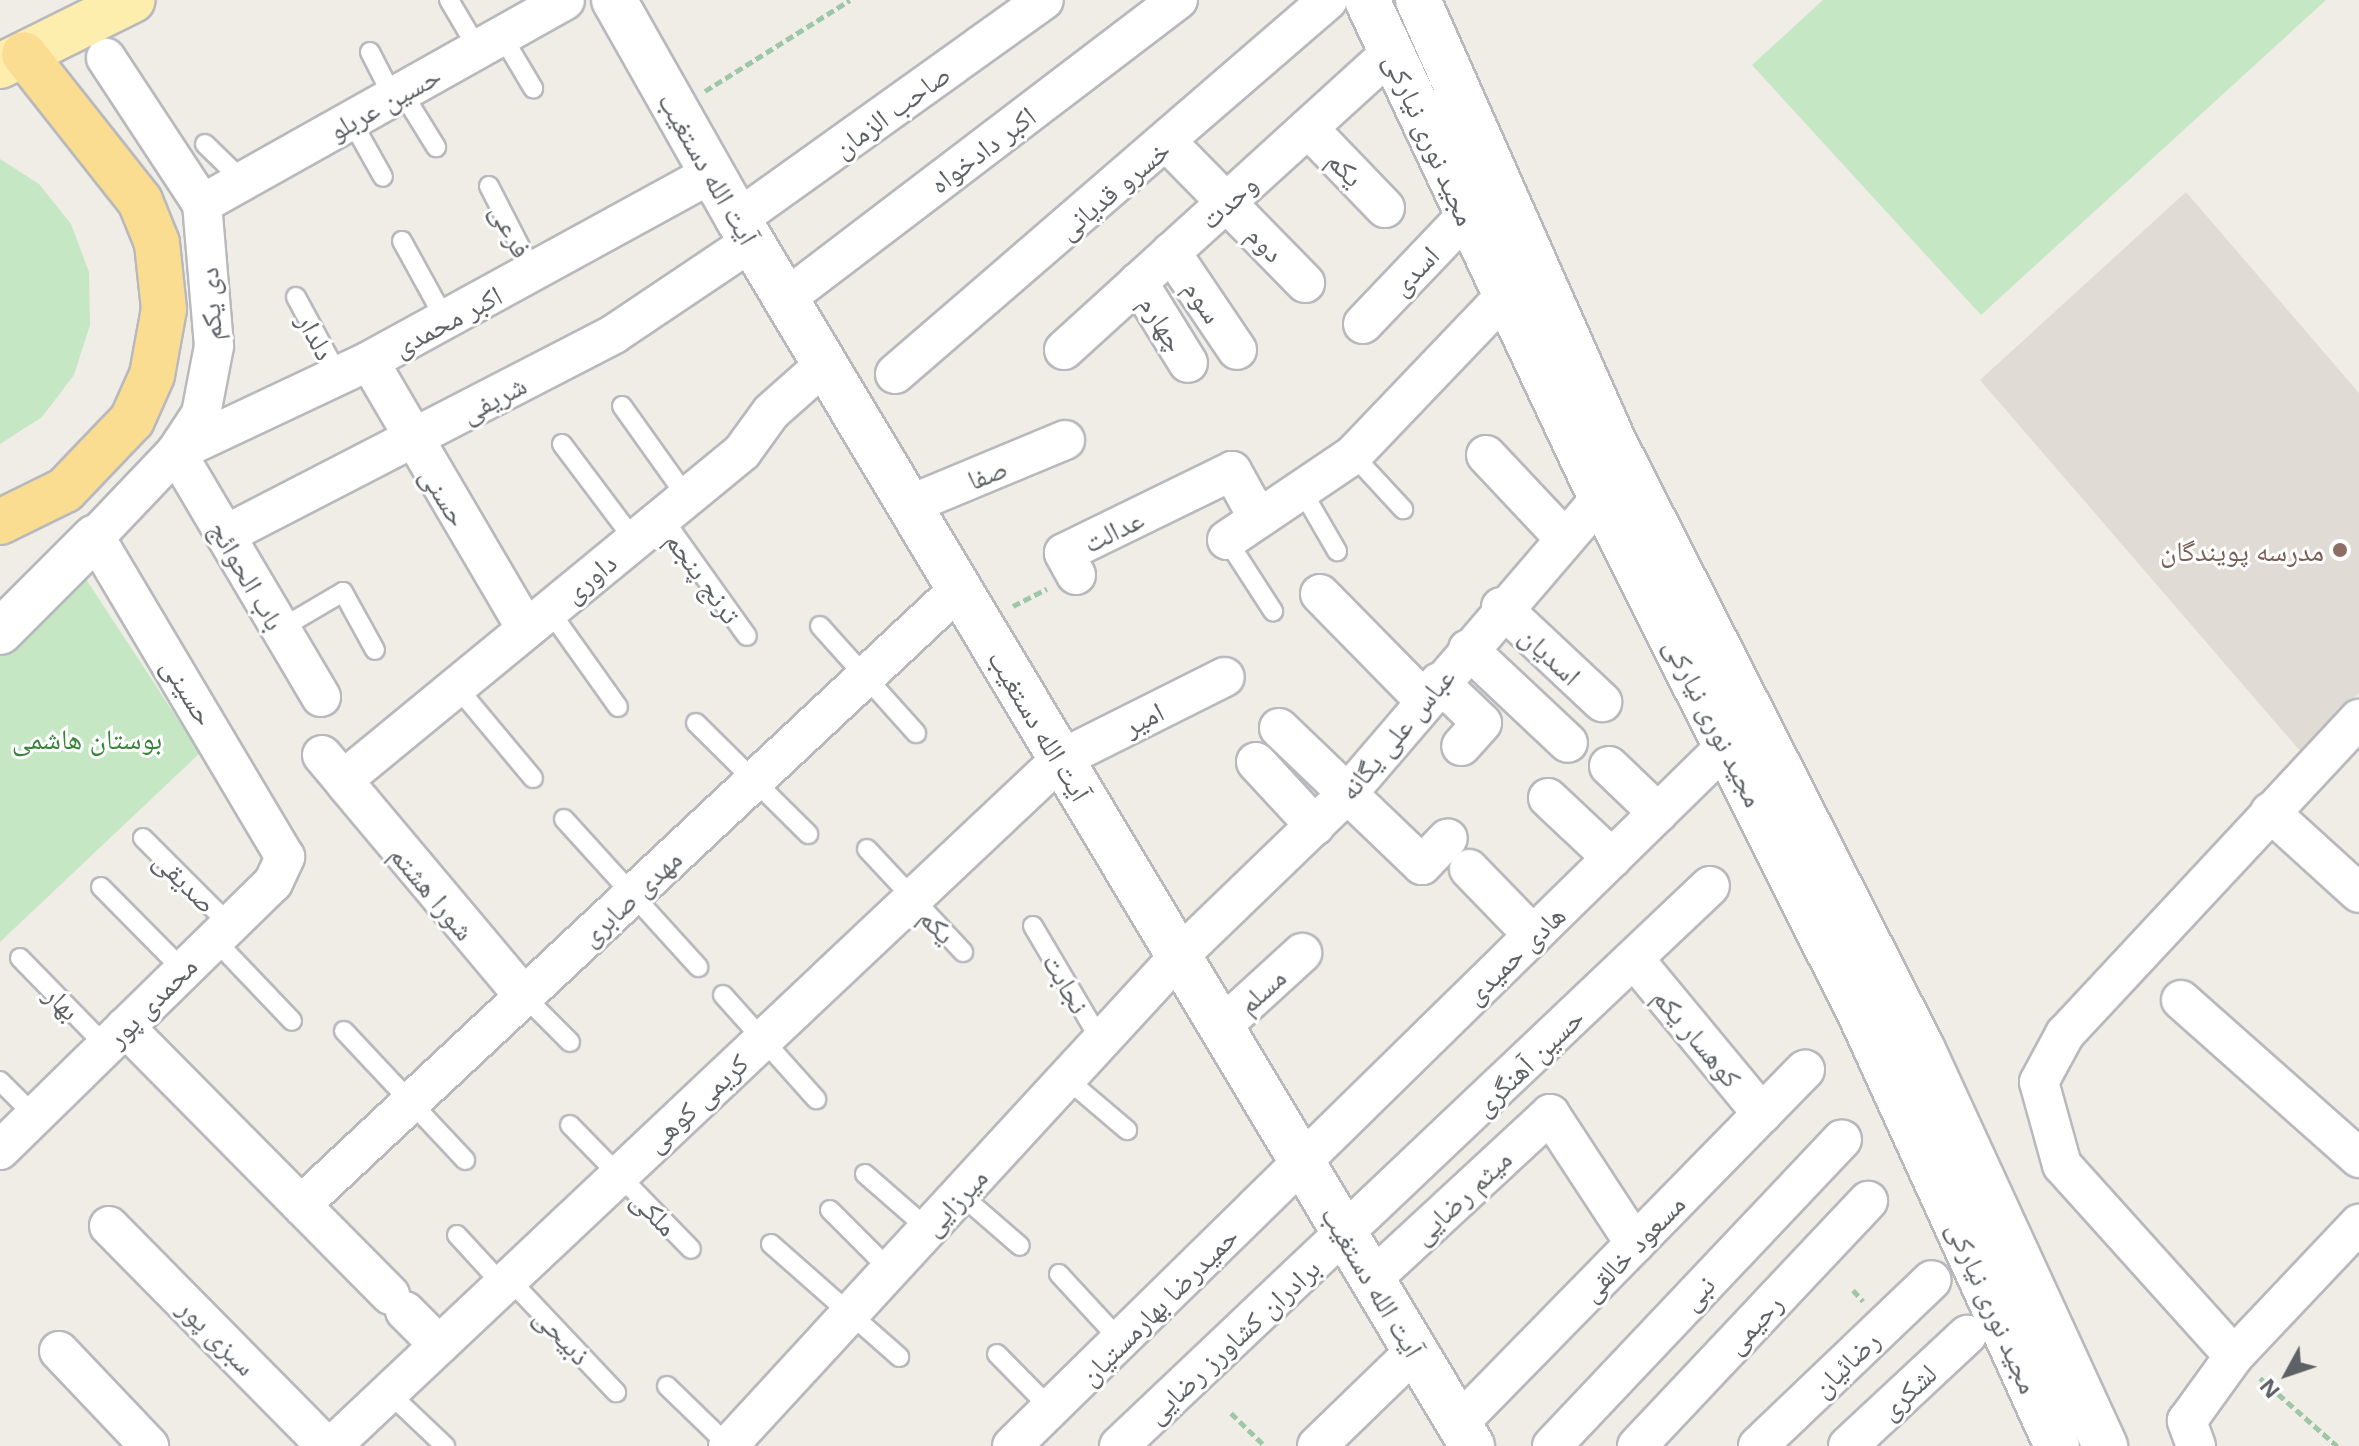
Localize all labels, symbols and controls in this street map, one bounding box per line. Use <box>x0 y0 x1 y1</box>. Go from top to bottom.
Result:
street label: مجید نوری نیارکی <box>1378 48 1484 230</box>
street label: صاحب الزمان <box>826 56 956 164</box>
street label: حسین عربلو <box>322 57 446 147</box>
street label: آیت الله دستغیب <box>652 86 766 250</box>
street label: اکبر دادخواه <box>922 98 1042 200</box>
street label: خسرو قدیانی <box>1050 132 1176 246</box>
street label: یکم <box>1321 143 1371 193</box>
street label: وحدت <box>1192 167 1264 235</box>
street label: فرعی <box>484 197 540 263</box>
street label: دوم <box>1241 218 1291 268</box>
street label: اسدی <box>1383 238 1445 302</box>
street label: دی یکم <box>190 266 228 342</box>
street label: سوم <box>1177 273 1231 329</box>
street label: اکبر محمدی <box>387 277 507 363</box>
street label: چهارم <box>1133 289 1193 357</box>
street label: دلدار <box>291 307 343 365</box>
street label: شریفی <box>454 367 532 429</box>
street label: صفا <box>962 450 1012 496</box>
street label: حسنی <box>414 460 476 532</box>
street label: عدالت <box>1077 501 1149 559</box>
street label: باب الحوائج <box>203 514 293 636</box>
street label: ترنج پنجم <box>659 524 749 630</box>
place label: مدرسه پویندگان <box>2160 533 2324 567</box>
marker: مدرسه پویندگان <box>2331 541 2349 559</box>
street label: داوری <box>555 545 623 609</box>
street label: اسدیان <box>1513 618 1589 692</box>
street label: مجید نوری نیارکی <box>1658 632 1772 812</box>
street label: آیت الله دستغیب <box>982 643 1098 807</box>
street label: حسینی <box>155 651 223 731</box>
street label: عباس علی یگانه <box>1331 660 1461 806</box>
street label: امیر <box>1117 694 1169 742</box>
park label: بوستان هاشمی <box>12 721 162 755</box>
street label: شورا هشتم <box>384 838 482 946</box>
street label: مهدی صابری <box>572 842 688 952</box>
street label: صدیقی <box>148 843 224 919</box>
street label: هادی حمیدی <box>1456 898 1572 1010</box>
street label: یکم <box>913 900 963 950</box>
street label: نجابت <box>1036 947 1098 1019</box>
street label: محمدی پور <box>99 949 203 1053</box>
street label: مسلم <box>1230 960 1292 1020</box>
street label: بهار <box>38 977 88 1027</box>
street label: کوهسار یکم <box>1647 980 1749 1094</box>
street label: حسین آهنگری <box>1466 1000 1590 1122</box>
street label: کریمی کوهی <box>637 1046 755 1158</box>
street label: میثم رضایی <box>1404 1142 1518 1250</box>
street label: میرزایی <box>914 1160 994 1242</box>
street label: ملکی <box>625 1182 685 1242</box>
street label: مسعود خالقی <box>1573 1186 1691 1308</box>
street label: آیت الله دستغیب <box>1315 1199 1431 1363</box>
street label: مجید نوری نیارکی <box>1941 1216 2047 1398</box>
street label: حمیدرضا بهارمستیان <box>1071 1218 1245 1392</box>
street label: برادران کشاورز رضایی <box>1138 1251 1326 1429</box>
street label: نبی <box>1673 1268 1721 1316</box>
street label: رحیمی <box>1717 1286 1789 1360</box>
street label: سبزی پور <box>172 1290 264 1382</box>
street label: ذبیحی <box>528 1299 598 1371</box>
street label: رضائیان <box>1804 1323 1886 1403</box>
north arrow <box>2247 1334 2327 1414</box>
street label: لشکری <box>1871 1356 1943 1426</box>
text: N <box>2251 1373 2286 1406</box>

